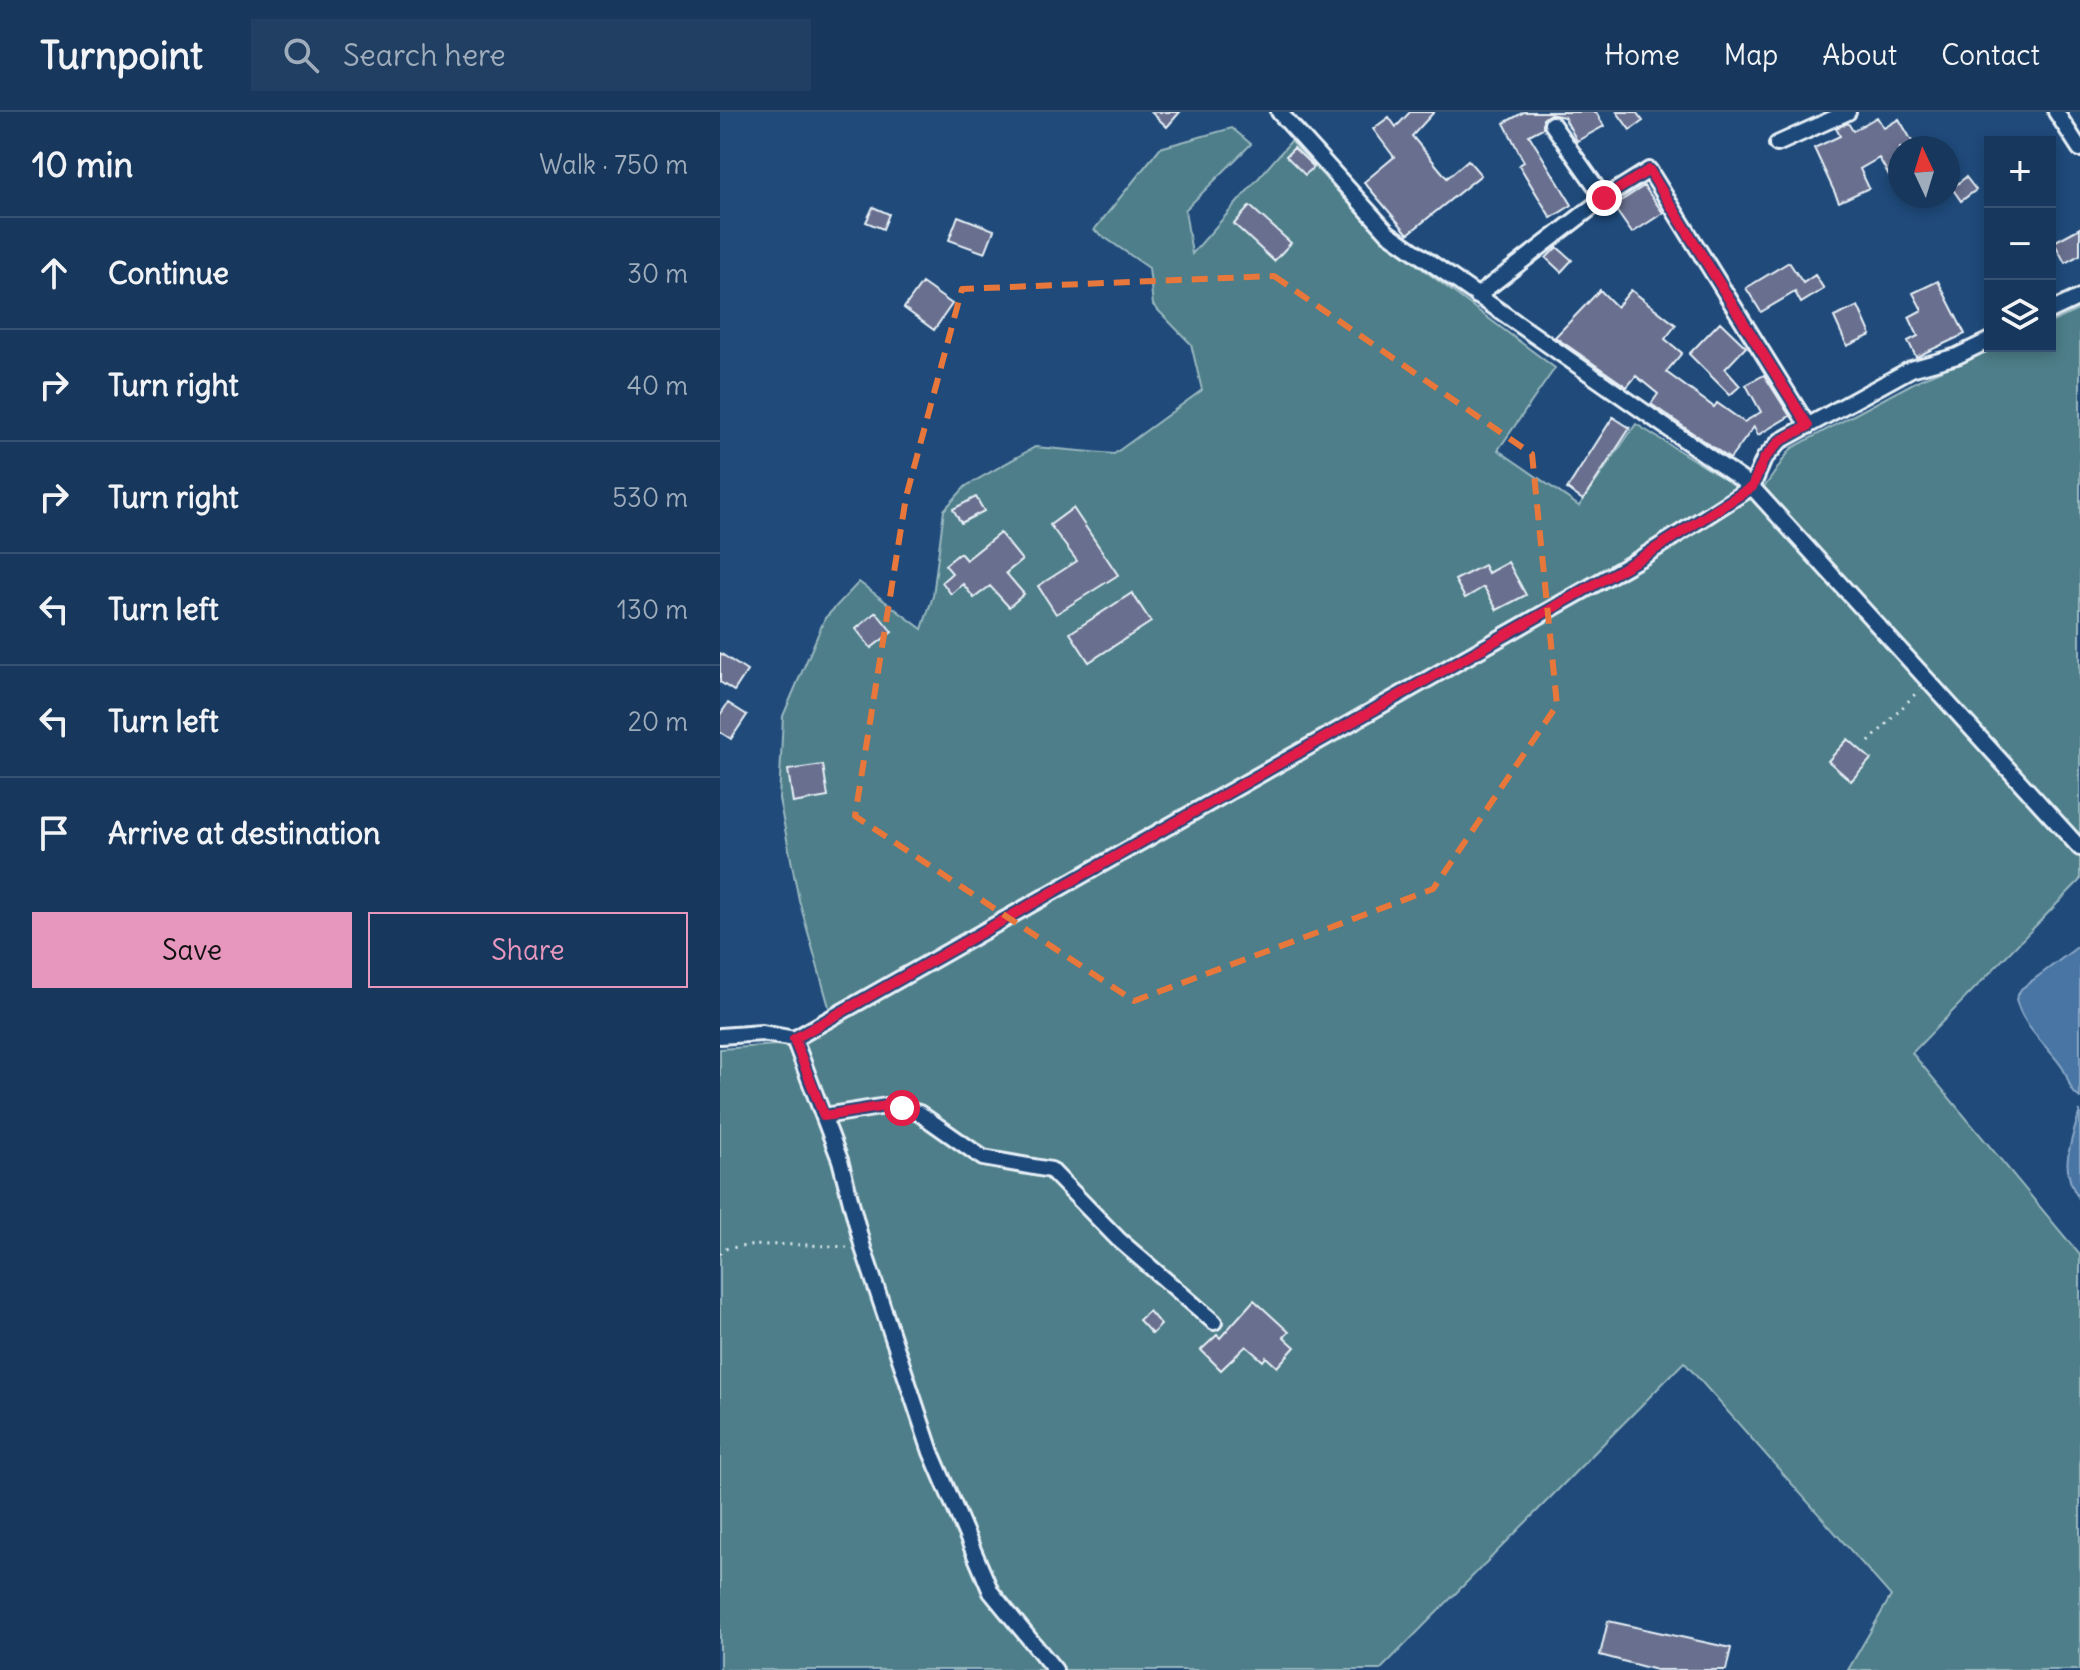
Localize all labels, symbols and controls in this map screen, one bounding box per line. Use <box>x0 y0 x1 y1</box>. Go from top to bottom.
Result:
search box <box>251 19 811 91</box>
text: Turnpoint <box>40 32 203 79</box>
icon: search <box>279 33 323 77</box>
text: Search here <box>343 36 506 74</box>
text: Home <box>1604 37 1680 73</box>
text: Map <box>1724 37 1778 73</box>
text: About <box>1822 37 1897 73</box>
text: Contact <box>1941 37 2040 73</box>
north arrow <box>1888 136 1960 208</box>
map controls <box>1984 136 2056 352</box>
button: + <box>1984 136 2056 208</box>
text: 10 min <box>32 143 133 186</box>
text: Walk · 750 m <box>539 148 688 181</box>
route end <box>1586 180 1622 216</box>
button: − <box>1984 208 2056 280</box>
icon: ahead <box>32 251 76 295</box>
text: Continue <box>108 254 229 292</box>
text: 30 m <box>627 257 688 290</box>
button: layers <box>1984 280 2056 352</box>
icon: right <box>32 363 76 407</box>
text: Turn right <box>108 366 239 404</box>
text: 40 m <box>627 369 688 402</box>
icon: right <box>32 475 76 519</box>
text: Turn right <box>108 478 239 516</box>
text: 530 m <box>612 481 688 514</box>
icon: left <box>32 587 76 631</box>
text: Turn left <box>108 590 219 628</box>
text: 130 m <box>617 593 688 626</box>
icon: left <box>32 699 76 743</box>
text: Turn left <box>108 702 219 740</box>
text: 20 m <box>628 705 688 738</box>
icon: arrive <box>32 811 76 855</box>
text: Arrive at destination <box>108 814 380 852</box>
button: Save <box>32 912 352 988</box>
button: Share <box>368 912 688 988</box>
route start <box>884 1090 920 1126</box>

